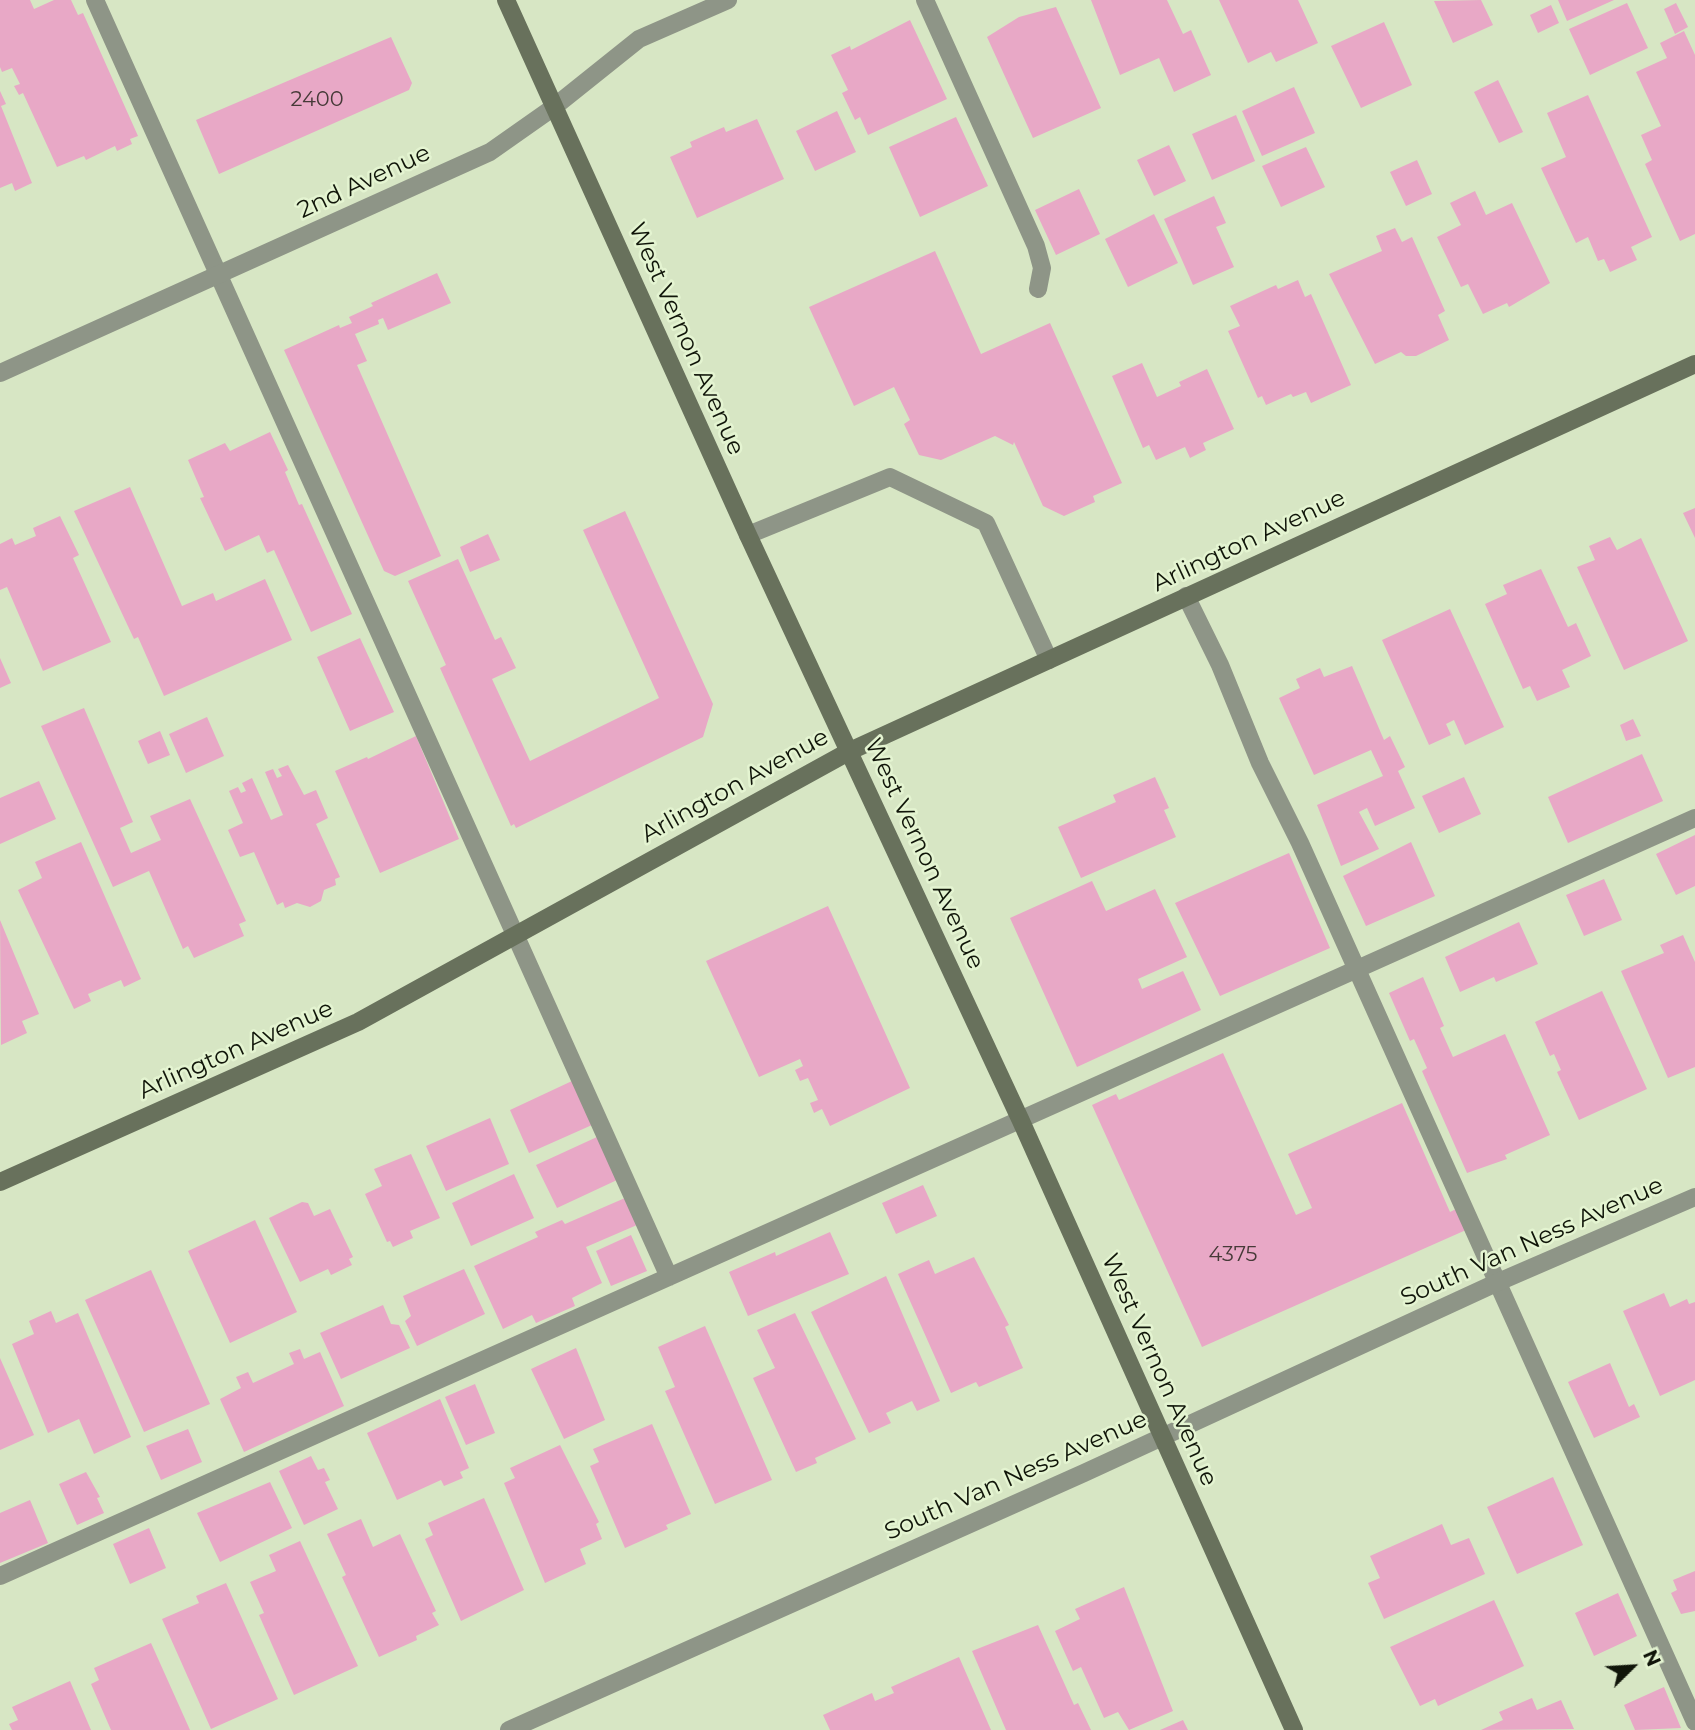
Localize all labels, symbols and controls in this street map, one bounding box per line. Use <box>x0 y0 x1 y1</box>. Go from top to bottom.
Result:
house number: 2400 <box>290 87 344 113</box>
street label: 2nd Avenue <box>293 139 435 225</box>
street label: West Vernon Avenue <box>622 218 750 460</box>
street label: Arlington Avenue <box>1148 484 1350 598</box>
street label: Arlington Avenue <box>636 723 834 849</box>
street label: West Vernon Avenue <box>858 734 990 974</box>
street label: Arlington Avenue <box>134 994 338 1106</box>
street label: South Van Ness Avenue <box>1396 1171 1668 1313</box>
house number: 4375 <box>1208 1242 1258 1268</box>
street label: West Vernon Avenue <box>1095 1249 1223 1491</box>
street label: South Van Ness Avenue <box>880 1405 1152 1547</box>
north arrow <box>1597 1632 1667 1702</box>
text: N <box>1638 1647 1665 1670</box>

